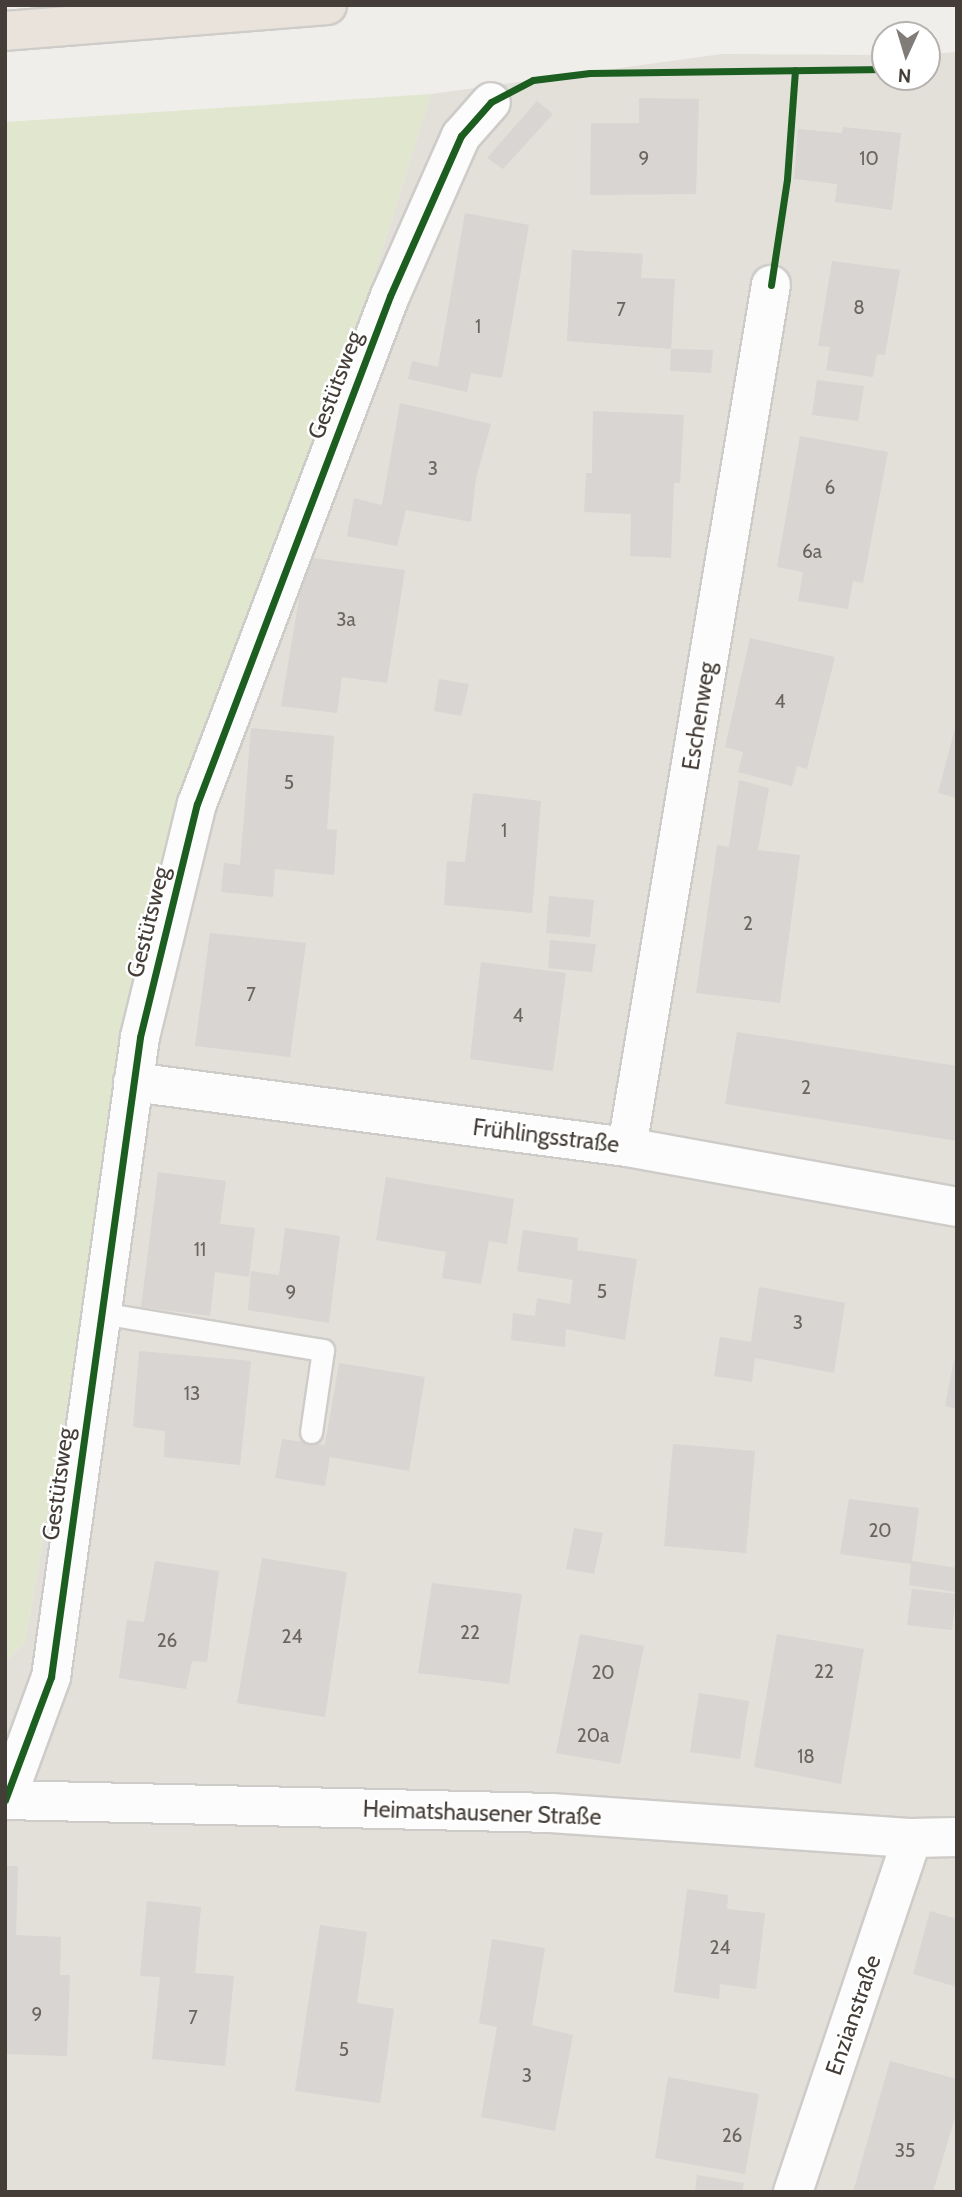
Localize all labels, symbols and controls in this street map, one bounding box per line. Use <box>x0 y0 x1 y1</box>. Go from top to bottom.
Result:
north arrow <box>871 21 941 91</box>
text: N <box>897 64 912 87</box>
house number: 9 <box>639 148 649 170</box>
house number: 10 <box>859 148 879 170</box>
house number: 8 <box>853 297 865 319</box>
house number: 7 <box>616 299 626 321</box>
house number: 1 <box>475 316 481 338</box>
street label: Gestütsweg <box>302 327 368 443</box>
house number: 3 <box>428 458 438 480</box>
house number: 6 <box>825 477 835 499</box>
house number: 6a <box>802 541 822 563</box>
house number: 3a <box>336 609 356 631</box>
street label: Eschenweg <box>677 660 721 772</box>
house number: 4 <box>775 691 785 713</box>
house number: 5 <box>284 772 294 794</box>
house number: 1 <box>501 820 507 842</box>
street label: Gestütsweg <box>121 864 175 980</box>
house number: 2 <box>743 913 753 935</box>
house number: 7 <box>246 984 256 1006</box>
house number: 4 <box>513 1005 523 1027</box>
house number: 2 <box>801 1077 811 1099</box>
street label: Frühlingsstraße <box>471 1113 621 1159</box>
house number: 11 <box>194 1239 206 1261</box>
house number: 5 <box>597 1281 607 1303</box>
house number: 9 <box>286 1282 296 1304</box>
house number: 3 <box>793 1312 803 1334</box>
house number: 13 <box>184 1383 200 1405</box>
street label: Gestütsweg <box>36 1426 80 1542</box>
house number: 20 <box>868 1520 892 1542</box>
house number: 22 <box>460 1622 480 1644</box>
house number: 24 <box>282 1626 302 1648</box>
house number: 26 <box>157 1630 177 1652</box>
house number: 22 <box>814 1661 834 1683</box>
house number: 20 <box>591 1662 615 1684</box>
house number: 20a <box>577 1725 609 1747</box>
house number: 18 <box>797 1746 815 1768</box>
street label: Heimatshausener Straße <box>362 1795 602 1831</box>
house number: 24 <box>710 1937 730 1959</box>
street label: Enzianstraße <box>820 1951 886 2079</box>
house number: 9 <box>32 2004 42 2026</box>
house number: 7 <box>188 2007 198 2029</box>
house number: 5 <box>339 2039 349 2061</box>
house number: 3 <box>522 2065 532 2087</box>
house number: 26 <box>722 2125 742 2147</box>
house number: 35 <box>895 2140 915 2162</box>

